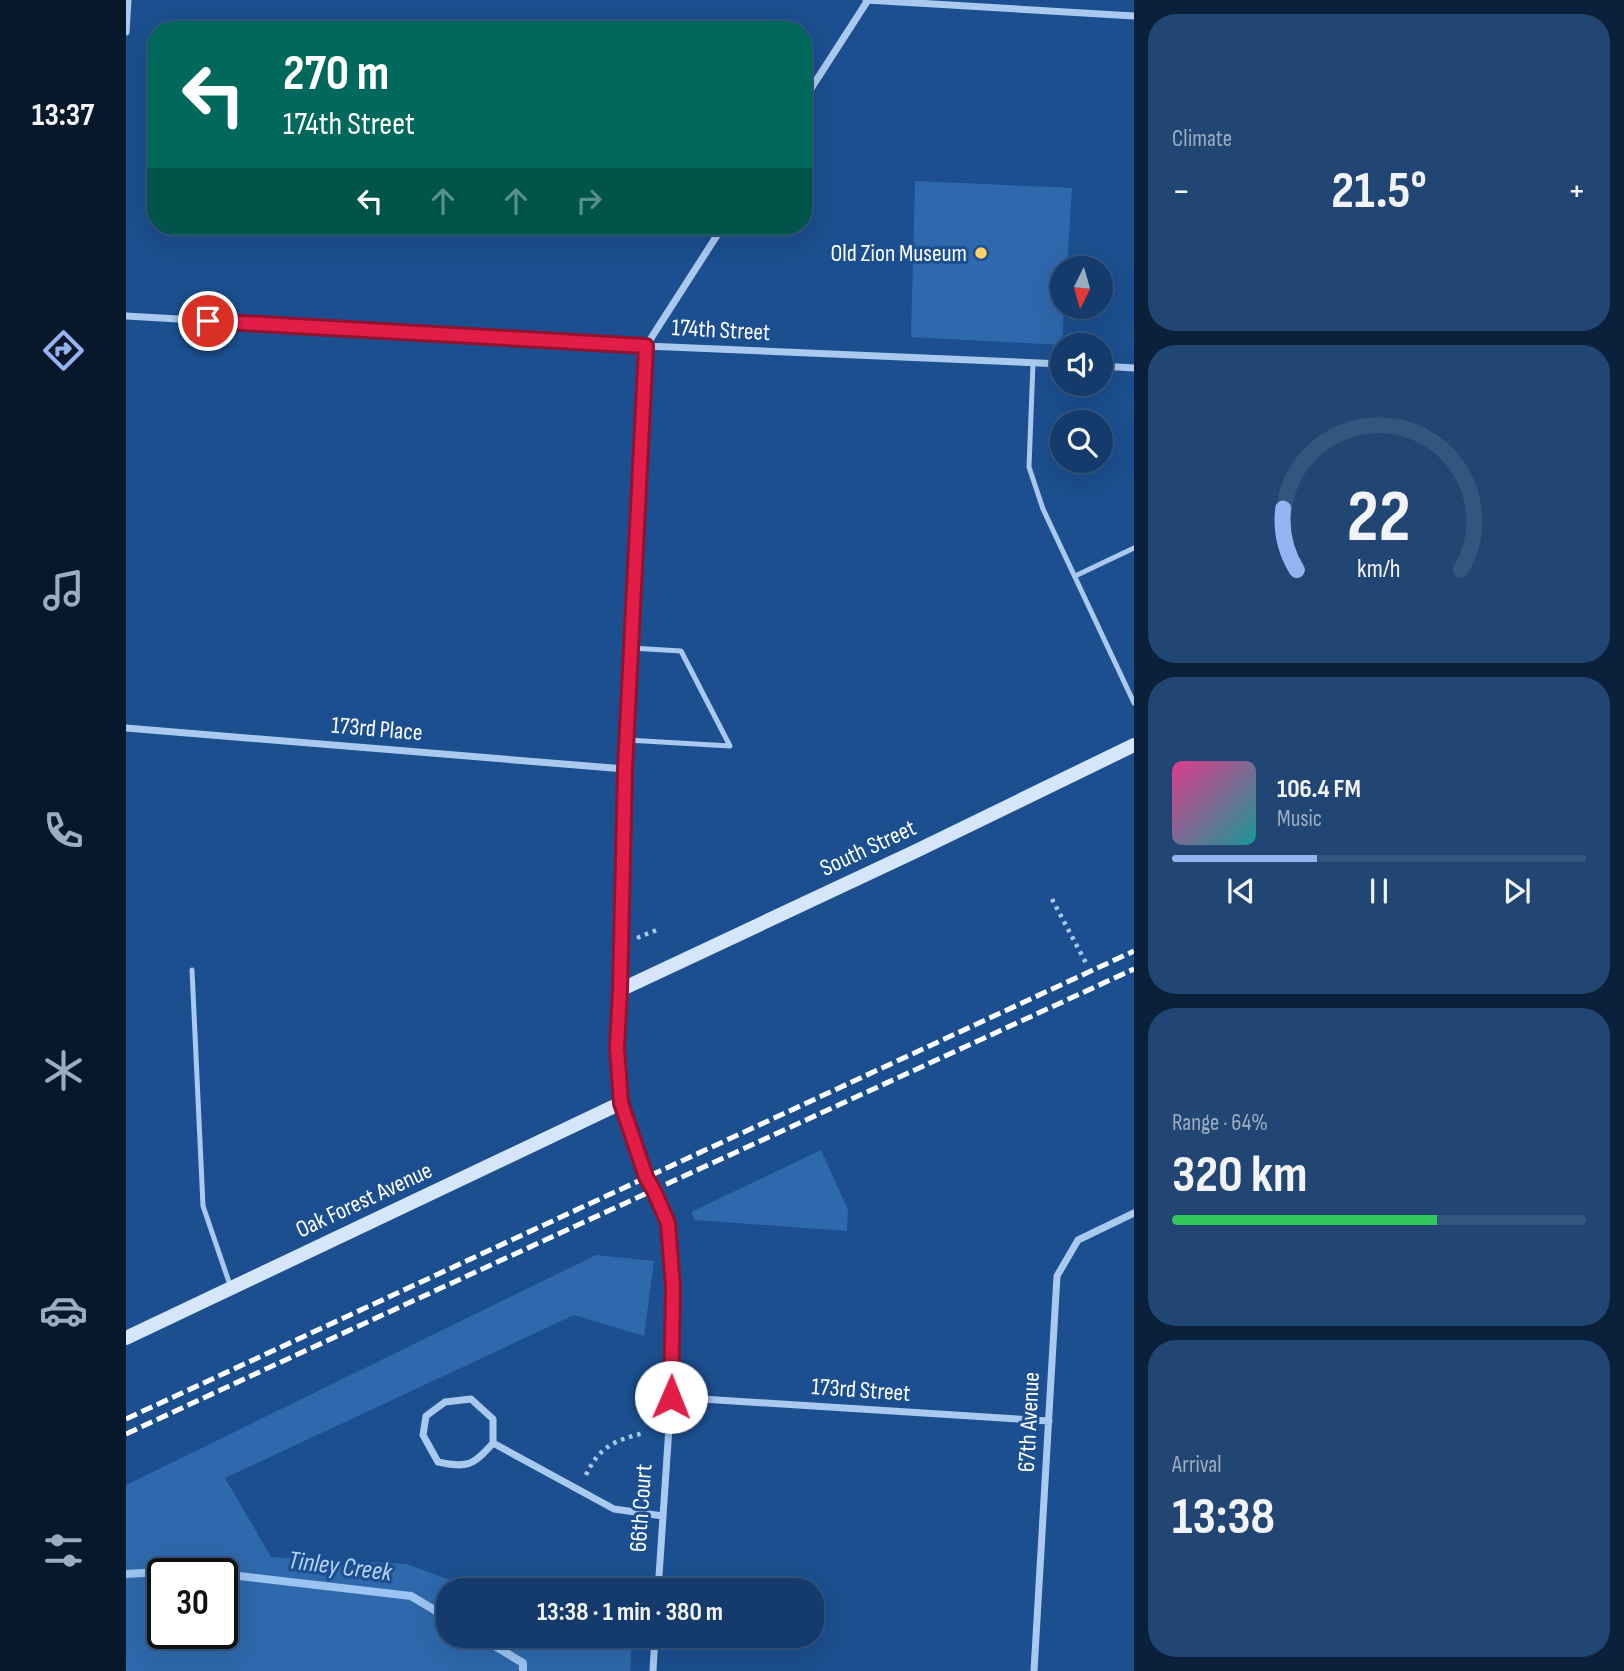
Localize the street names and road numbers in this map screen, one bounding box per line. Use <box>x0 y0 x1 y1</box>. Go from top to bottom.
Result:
street label: 174th Street <box>671 313 771 347</box>
street label: 173rd Place <box>330 711 424 747</box>
street label: South Street <box>816 813 920 883</box>
street label: Oak Forest Avenue <box>291 1156 437 1244</box>
street label: 67th Avenue <box>1012 1371 1046 1473</box>
street label: 173rd Street <box>811 1372 911 1408</box>
street label: 66th Court <box>623 1463 659 1553</box>

